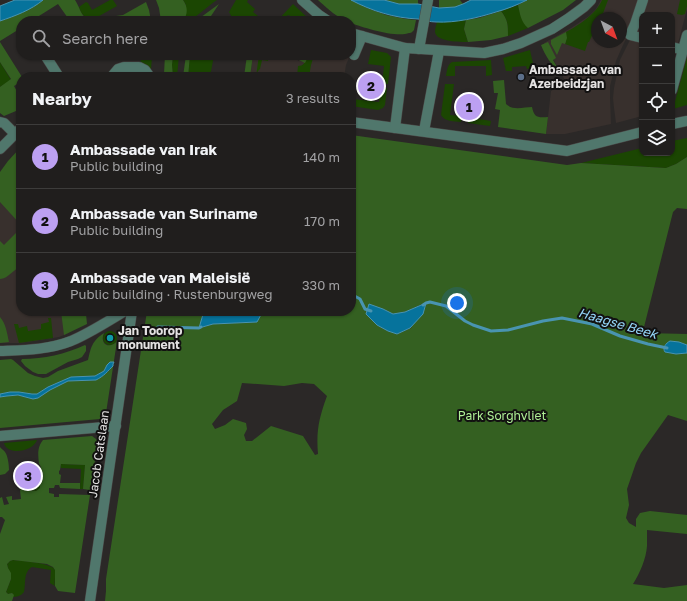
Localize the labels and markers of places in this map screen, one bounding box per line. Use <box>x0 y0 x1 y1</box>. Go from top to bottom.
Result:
place label: Ambassade van Azerbeidzjan <box>529 62 621 91</box>
pin: 2 <box>358 71 384 101</box>
marker: Ambassade van Azerbeidzjan <box>516 72 526 82</box>
pin: 1 <box>456 92 482 122</box>
place label: Jan Toorop monument <box>118 323 183 352</box>
marker: Jan Toorop monument <box>105 333 115 343</box>
pin: 3 <box>15 461 41 491</box>

